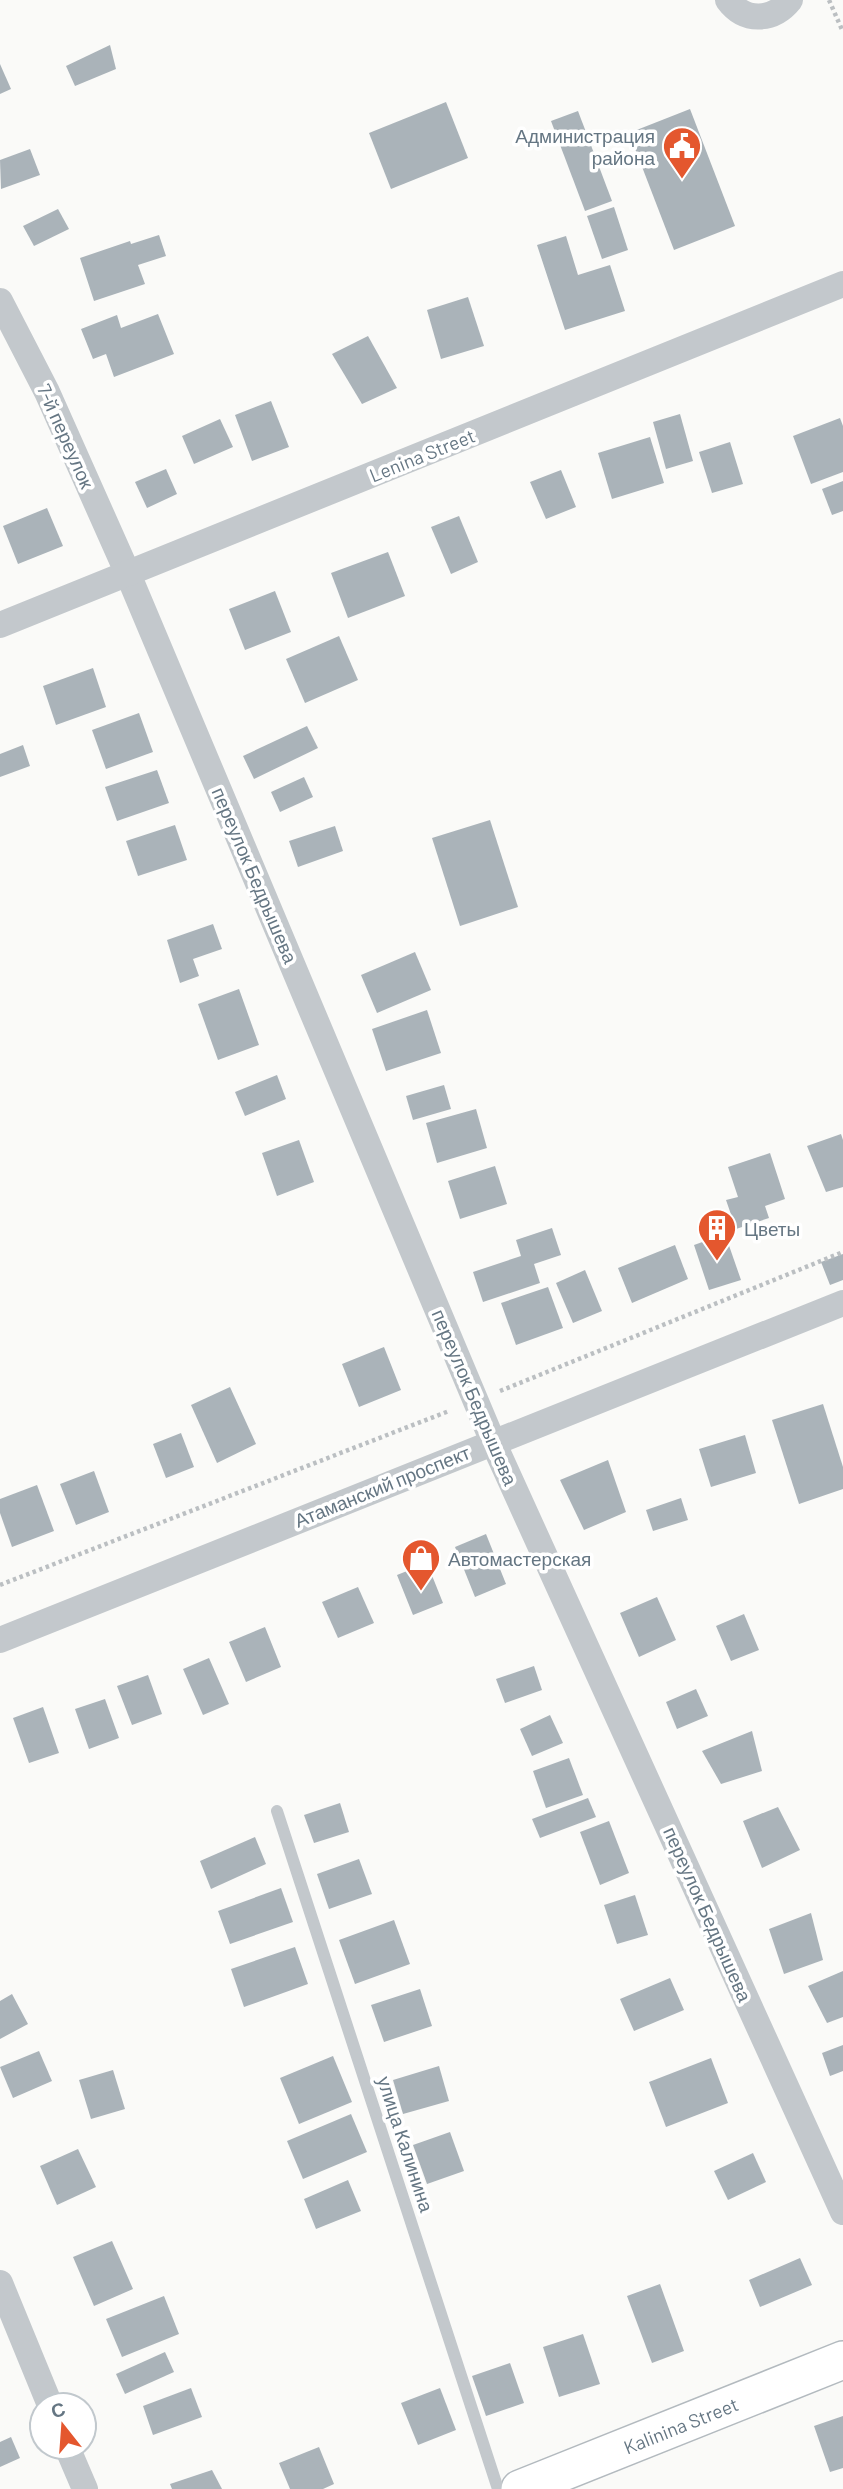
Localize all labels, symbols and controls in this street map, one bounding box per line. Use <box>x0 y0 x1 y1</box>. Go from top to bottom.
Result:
place label: Администрация района <box>515 124 655 169</box>
public building icon: Администрация района <box>661 125 703 180</box>
street label: 7-й переулок <box>33 380 100 492</box>
street label: Lenina Street <box>366 423 478 487</box>
street label: переулок Бедрышева <box>207 784 303 967</box>
building icon: Цветы <box>696 1207 738 1262</box>
place label: Цветы <box>744 1217 800 1240</box>
street label: переулок Бедрышева <box>427 1306 523 1489</box>
street label: Атаманский проспект <box>291 1440 473 1532</box>
shop icon: Автомастерская <box>400 1537 442 1592</box>
place label: Автомастерская <box>448 1547 591 1570</box>
street label: переулок Бедрышева <box>659 1823 757 2005</box>
street label: улица Калинина <box>373 2073 439 2215</box>
north arrow <box>28 2391 98 2461</box>
street label: Kalinina Street <box>620 2392 741 2458</box>
text: С <box>48 2396 68 2422</box>

